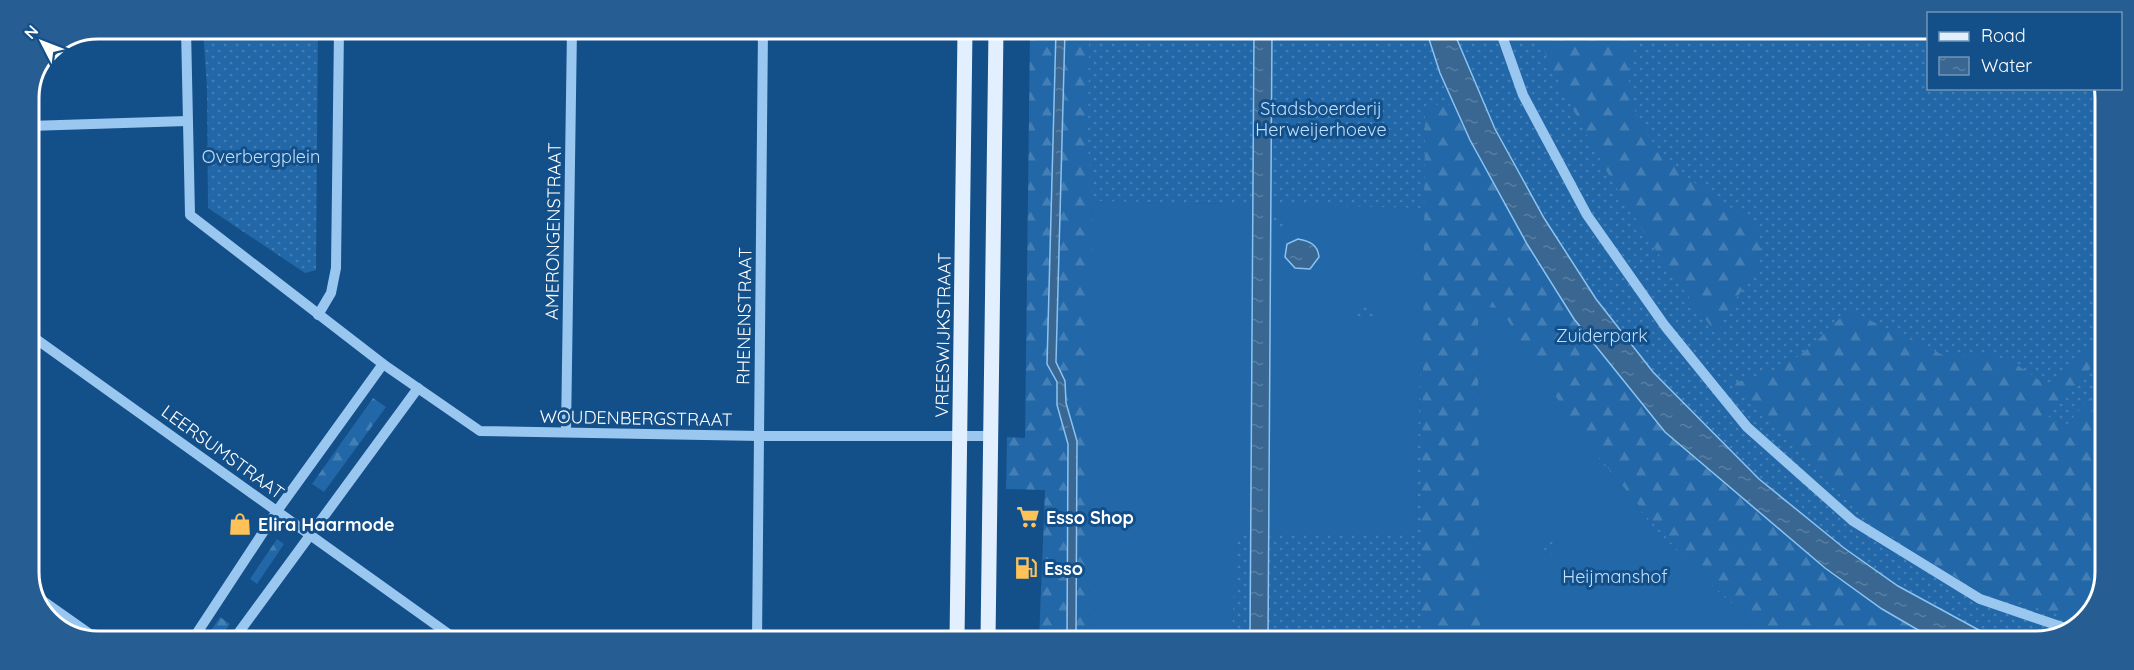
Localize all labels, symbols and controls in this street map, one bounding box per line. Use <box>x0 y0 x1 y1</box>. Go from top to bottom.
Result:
north arrow <box>12 12 72 72</box>
legend <box>1927 12 2122 90</box>
text: N <box>19 21 42 43</box>
text: Road <box>1981 24 2026 47</box>
text: Water <box>1981 54 2032 77</box>
park label: Stadsboerderij Herweijerhoeve <box>1255 97 1387 141</box>
street label: AMERONGENSTRAAT <box>540 142 566 320</box>
park label: Overbergplein <box>202 145 320 168</box>
street label: RHENENSTRAAT <box>731 247 757 385</box>
street label: VREESWIJKSTRAAT <box>930 252 956 418</box>
park label: Zuiderpark <box>1556 324 1648 347</box>
street label: LEERSUMSTRAAT <box>157 400 289 504</box>
street label: WOUDENBERGSTRAAT <box>539 405 733 431</box>
supermarket icon: Esso Shop <box>1015 504 1041 530</box>
place label: Esso Shop <box>1046 506 1134 529</box>
shop icon: Elira Haarmode <box>227 511 253 537</box>
place label: Elira Haarmode <box>258 513 395 536</box>
fuel station icon: Esso <box>1013 555 1039 581</box>
place label: Esso <box>1044 557 1083 580</box>
park label: Heijmanshof <box>1562 565 1668 588</box>

